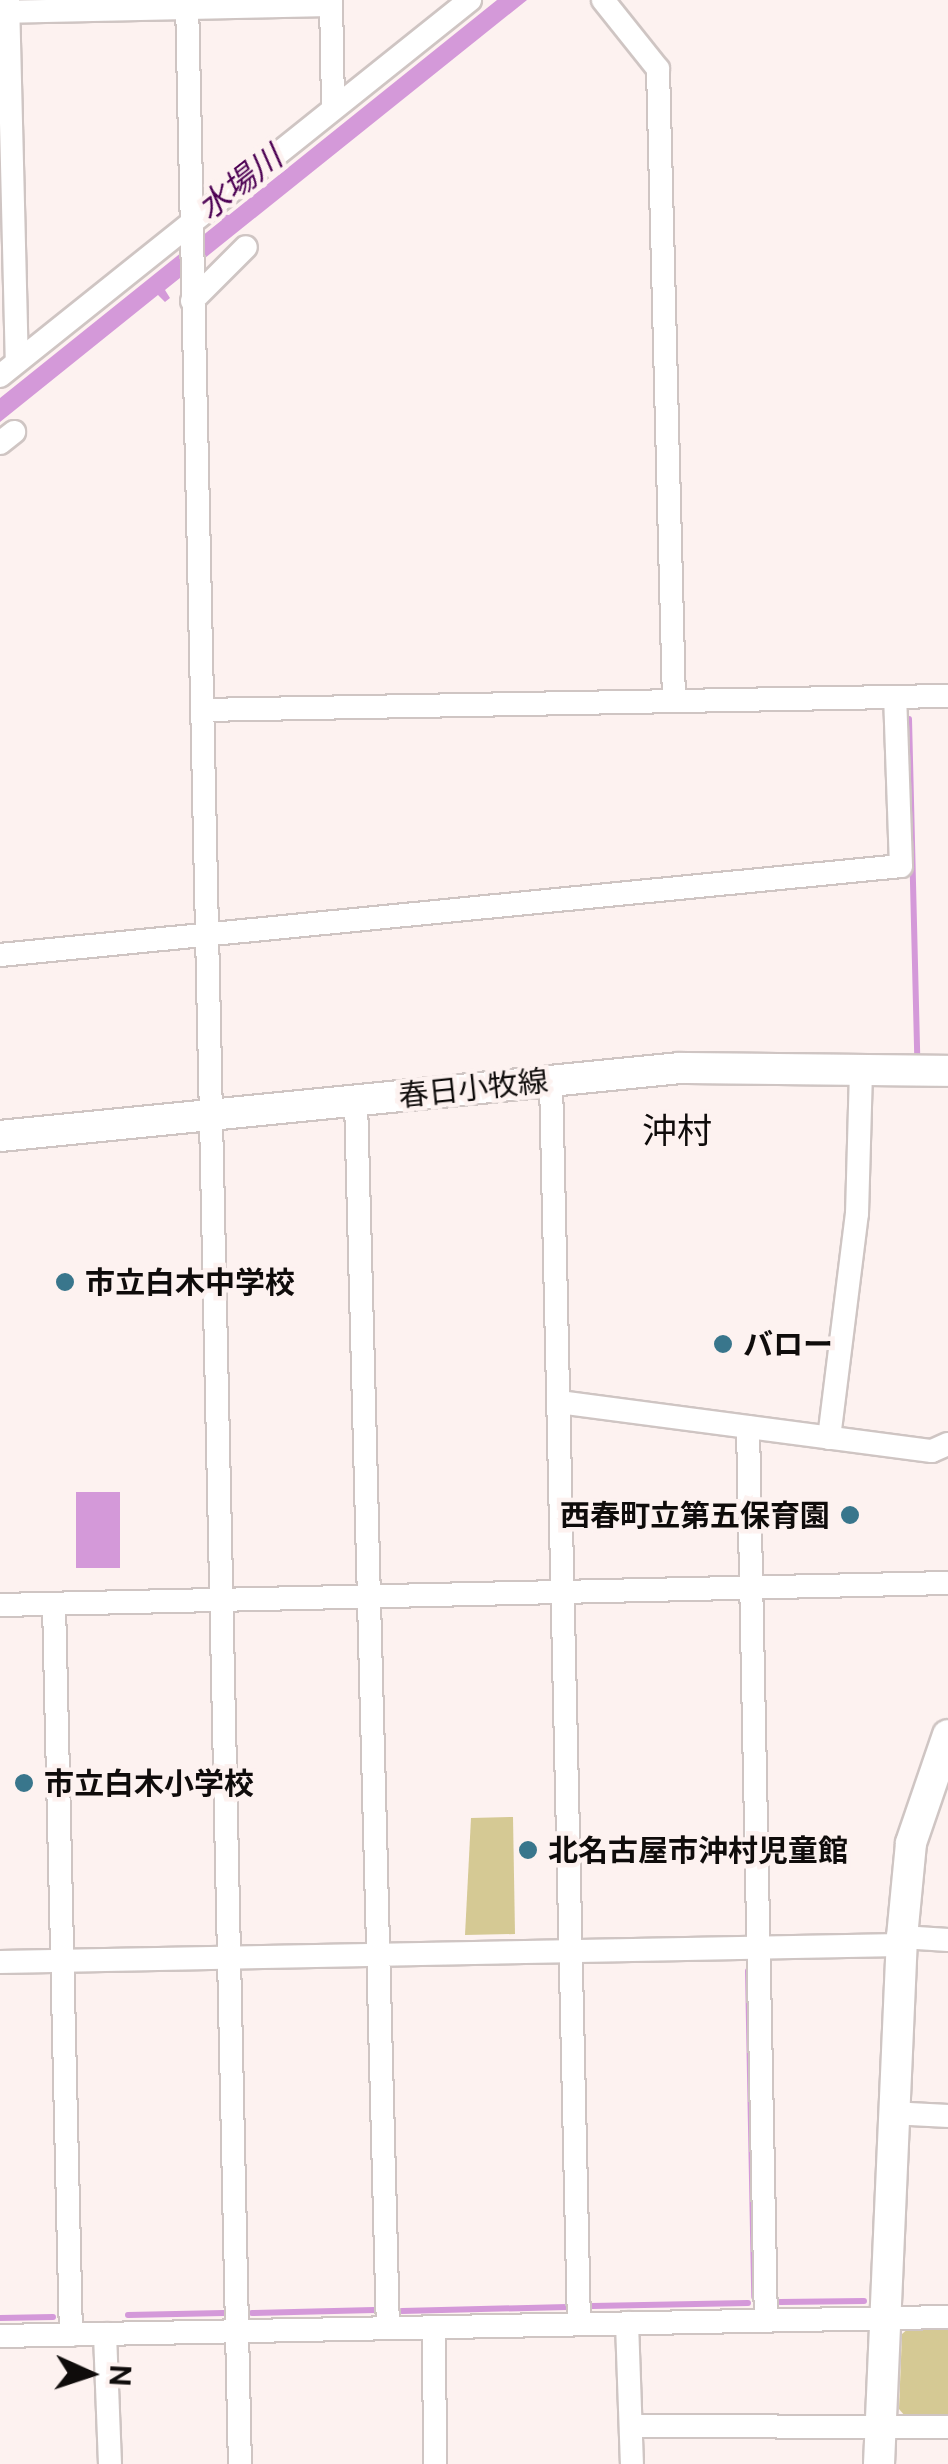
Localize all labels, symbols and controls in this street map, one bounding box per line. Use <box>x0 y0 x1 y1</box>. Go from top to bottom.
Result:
water label: 水場川 <box>190 138 290 228</box>
street label: 春日小牧線 <box>397 1062 549 1114</box>
district label: 沖村 <box>642 1110 712 1152</box>
place label: 市立白木中学校 <box>85 1264 295 1300</box>
marker: 市立白木中学校 <box>54 1271 76 1293</box>
place label: バロー <box>743 1326 833 1362</box>
marker: バロー <box>712 1333 734 1355</box>
place label: 西春町立第五保育園 <box>560 1497 830 1533</box>
marker: 西春町立第五保育園 <box>839 1504 861 1526</box>
place label: 市立白木小学校 <box>44 1765 254 1801</box>
marker: 市立白木小学校 <box>13 1772 35 1794</box>
place label: 北名古屋市沖村児童館 <box>548 1832 848 1868</box>
marker: 北名古屋市沖村児童館 <box>517 1839 539 1861</box>
north arrow <box>40 2324 140 2424</box>
text: N <box>103 2364 138 2387</box>

